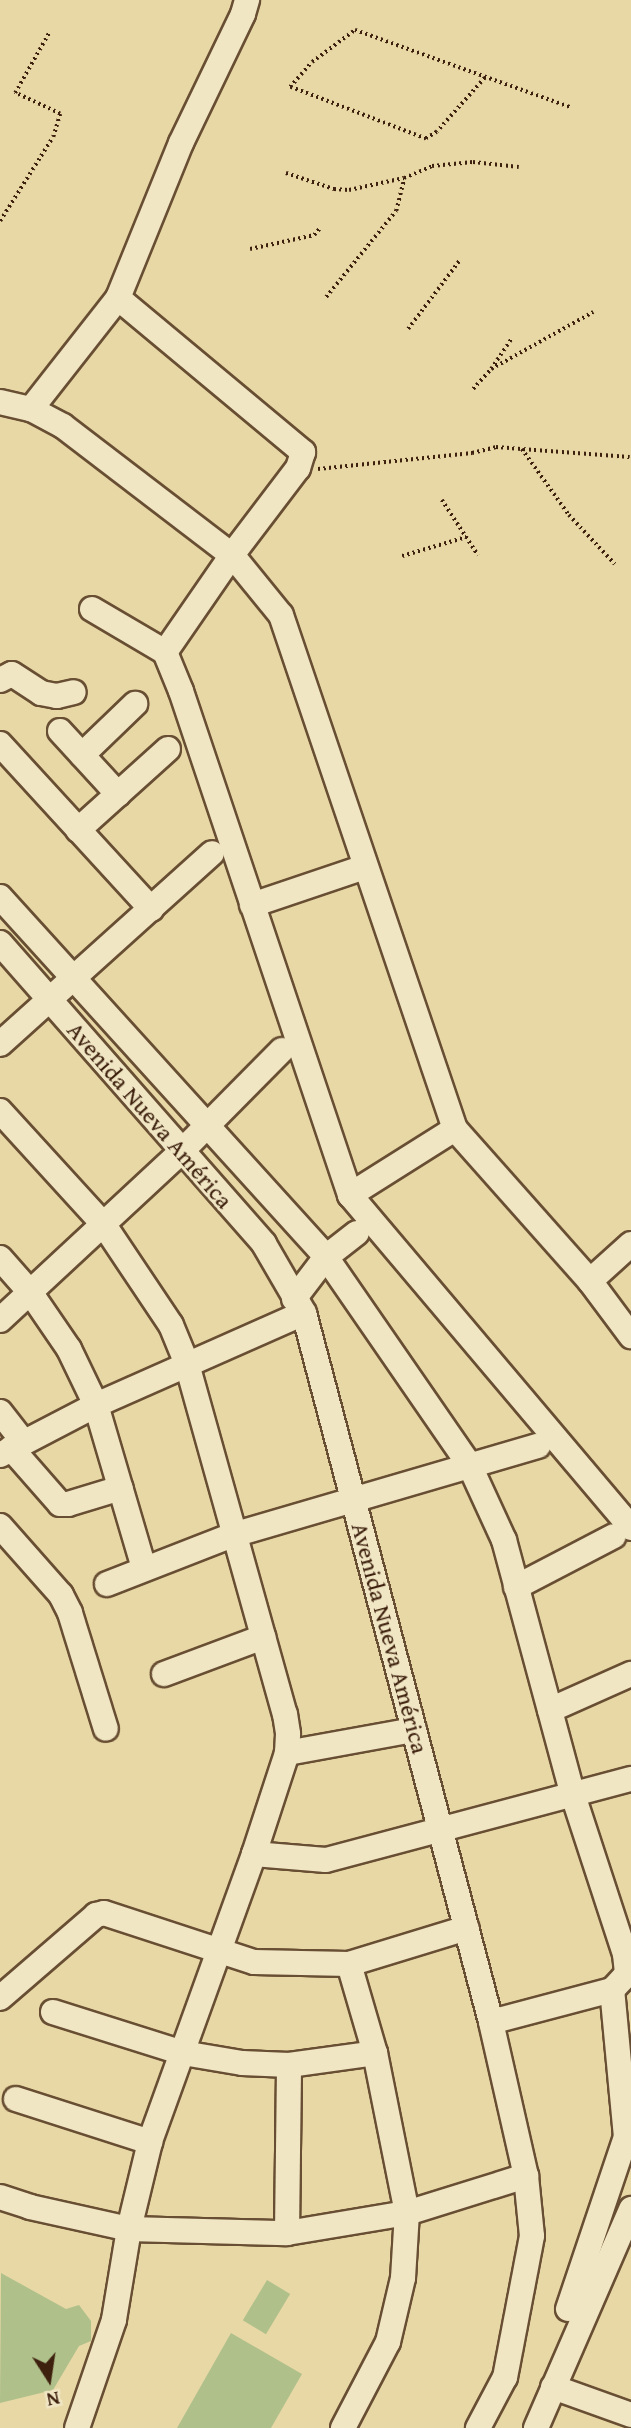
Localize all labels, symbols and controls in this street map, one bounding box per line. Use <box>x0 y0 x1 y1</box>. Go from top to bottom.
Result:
street label: Avenida Nueva América <box>61 1016 239 1214</box>
street label: Avenida Nueva América <box>345 1519 435 1757</box>
north arrow <box>14 2344 84 2414</box>
text: N <box>44 2385 62 2415</box>

